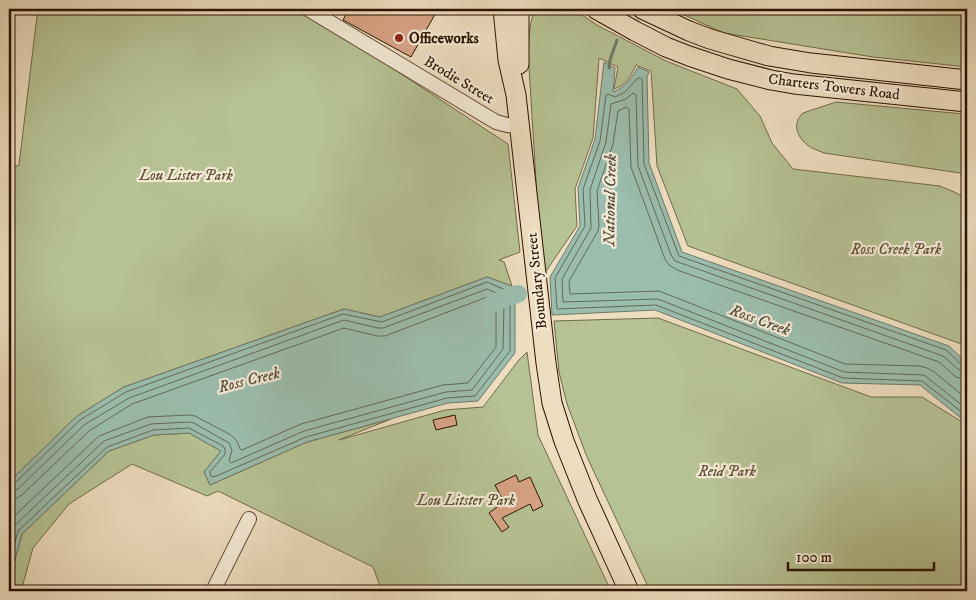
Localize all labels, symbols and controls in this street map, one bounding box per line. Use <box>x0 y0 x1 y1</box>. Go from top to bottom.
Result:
place label: Officeworks <box>409 29 479 48</box>
marker: Officeworks <box>393 32 405 44</box>
street label: Brodie Street <box>420 52 498 108</box>
street label: Charters Towers Road <box>767 70 901 105</box>
water label: National Creek <box>599 154 621 247</box>
park label: Lou Lister Park <box>138 166 234 185</box>
street label: Boundary Street <box>522 232 552 330</box>
park label: Ross Creek Park <box>850 240 942 259</box>
water label: Ross Creek <box>726 300 793 340</box>
water label: Ross Creek <box>215 363 282 398</box>
park label: Reid Park <box>697 462 757 481</box>
park label: Lou Litster Park <box>416 491 516 510</box>
scale bar <box>788 540 935 572</box>
text: 100 m <box>796 548 832 567</box>

